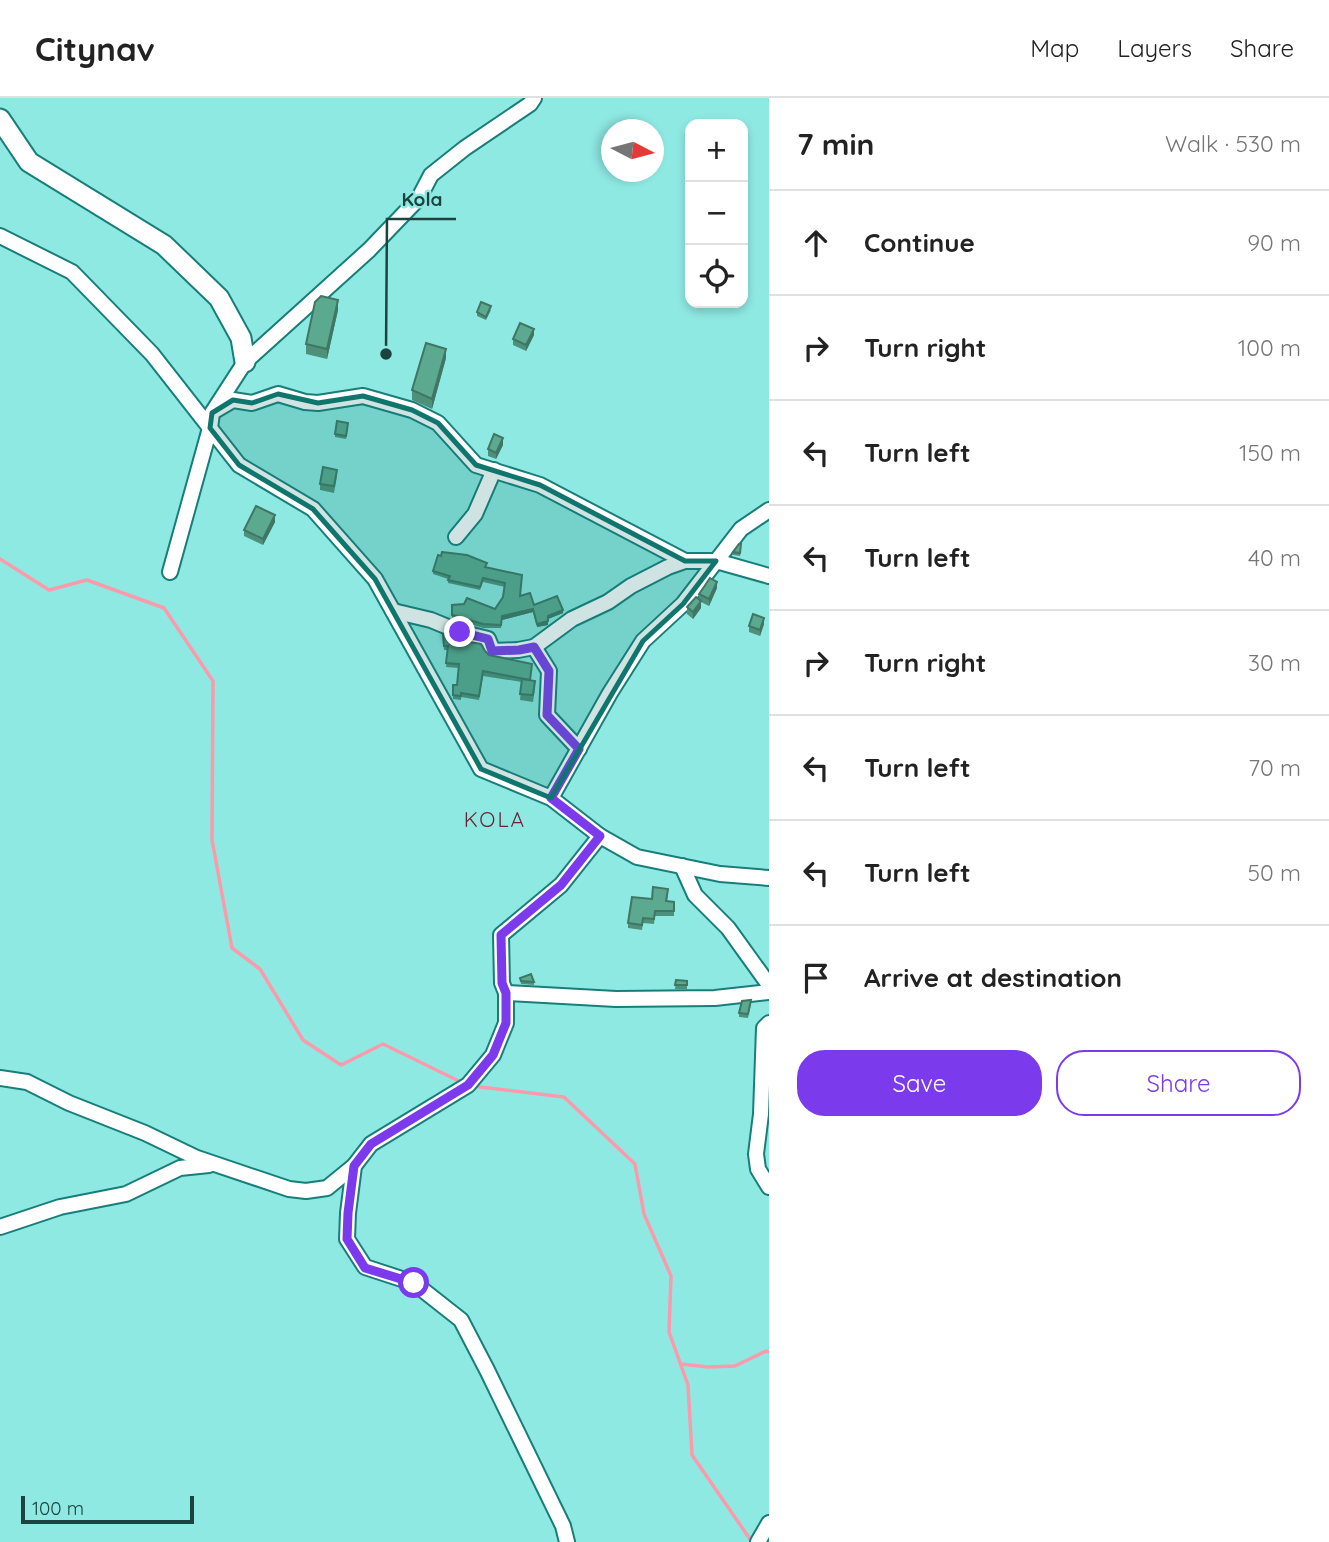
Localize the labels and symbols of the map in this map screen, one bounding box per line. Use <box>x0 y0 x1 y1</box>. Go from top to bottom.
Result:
north arrow <box>601 119 664 182</box>
callout: Kola <box>387 179 456 219</box>
text: Kola <box>402 187 442 211</box>
route end <box>444 616 475 647</box>
district label: KOLA <box>464 806 526 832</box>
route start <box>398 1267 429 1298</box>
scale bar <box>21 1493 194 1525</box>

